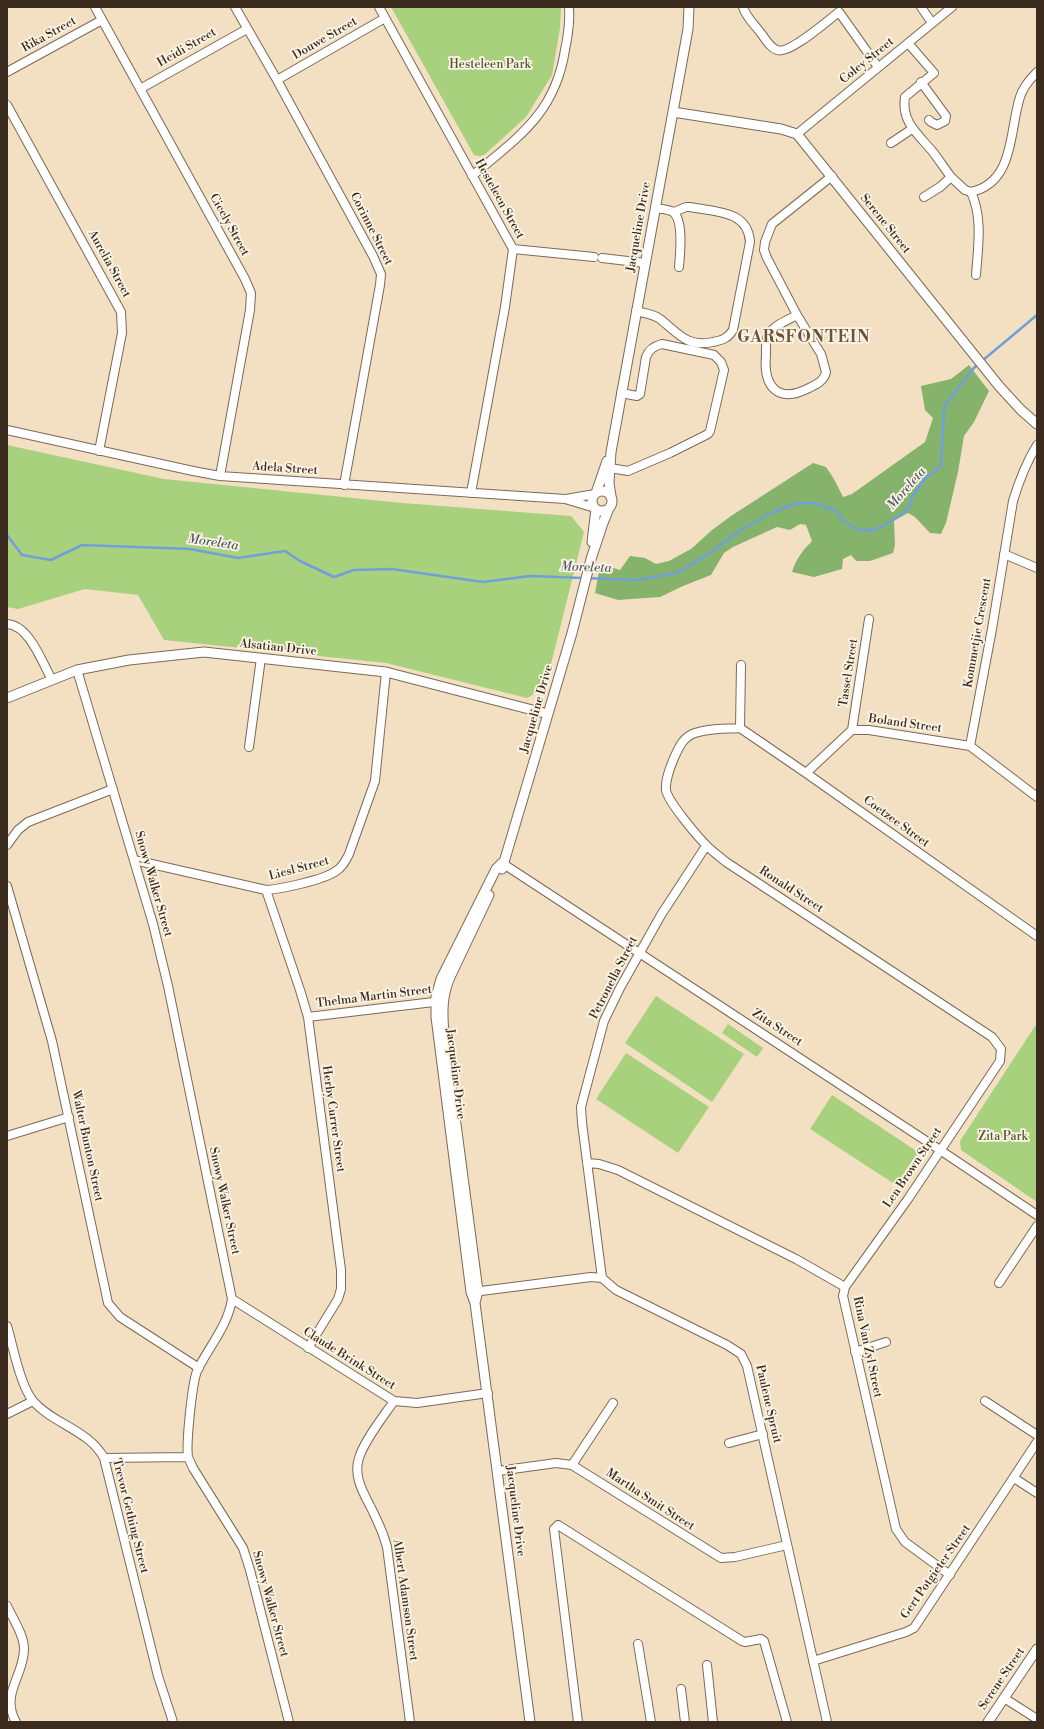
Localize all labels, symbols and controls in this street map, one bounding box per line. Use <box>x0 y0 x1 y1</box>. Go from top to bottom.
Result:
street label: Rika Street <box>19 14 79 56</box>
street label: Douwe Street <box>290 15 360 63</box>
street label: Heidi Street <box>155 25 219 71</box>
street label: Coley Street <box>837 35 897 87</box>
park label: Hesteleen Park <box>449 58 531 72</box>
street label: Hesteleen Street <box>471 157 527 241</box>
street label: Jacqueline Drive <box>624 181 654 273</box>
street label: Corinne Street <box>346 190 396 268</box>
street label: Cicely Street <box>206 191 252 259</box>
street label: Serene Street <box>857 191 913 257</box>
street label: Aurelia Street <box>85 228 133 300</box>
district label: GARSFONTEIN <box>737 328 871 348</box>
street label: Adela Street <box>252 460 318 478</box>
water label: Moreleta <box>884 465 930 513</box>
water label: Moreleta <box>187 532 239 554</box>
water label: Moreleta <box>560 559 612 577</box>
street label: Kommetjie Crescent <box>961 577 995 689</box>
street label: Alsatian Drive <box>239 637 317 659</box>
street label: Tassel Street <box>836 638 862 708</box>
street label: Jacqueline Drive <box>517 663 557 755</box>
street label: Boland Street <box>867 712 943 736</box>
street label: Coetzee Street <box>860 793 932 851</box>
street label: Snowy Walker Street <box>131 829 175 939</box>
street label: Liesl Street <box>267 854 331 884</box>
street label: Ronald Street <box>756 864 826 916</box>
street label: Petronella Street <box>587 934 641 1022</box>
street label: Thelma Martin Street <box>315 983 433 1011</box>
street label: Zita Street <box>749 1006 805 1050</box>
street label: Jacqueline Drive <box>442 1028 468 1120</box>
street label: Herby Currer Street <box>318 1065 348 1173</box>
street label: Walter Bunton Street <box>68 1089 106 1203</box>
street label: Len Brown Street <box>881 1125 945 1211</box>
park label: Zita Park <box>978 1130 1028 1144</box>
street label: Snowy Walker Street <box>206 1146 242 1256</box>
street label: Rina Van Zyl Street <box>849 1295 885 1399</box>
street label: Claude Brink Street <box>300 1325 398 1393</box>
street label: Paulene Spruit <box>752 1363 784 1445</box>
street label: Trevor Gething Street <box>109 1457 151 1575</box>
street label: Jacqueline Drive <box>502 1465 528 1557</box>
street label: Martha Smit Street <box>603 1466 697 1534</box>
street label: Gert Potgieter Street <box>898 1522 974 1622</box>
street label: Albert Adamson Street <box>389 1538 421 1662</box>
street label: Snowy Walker Street <box>249 1549 291 1659</box>
street label: Serene Street <box>976 1645 1028 1713</box>

